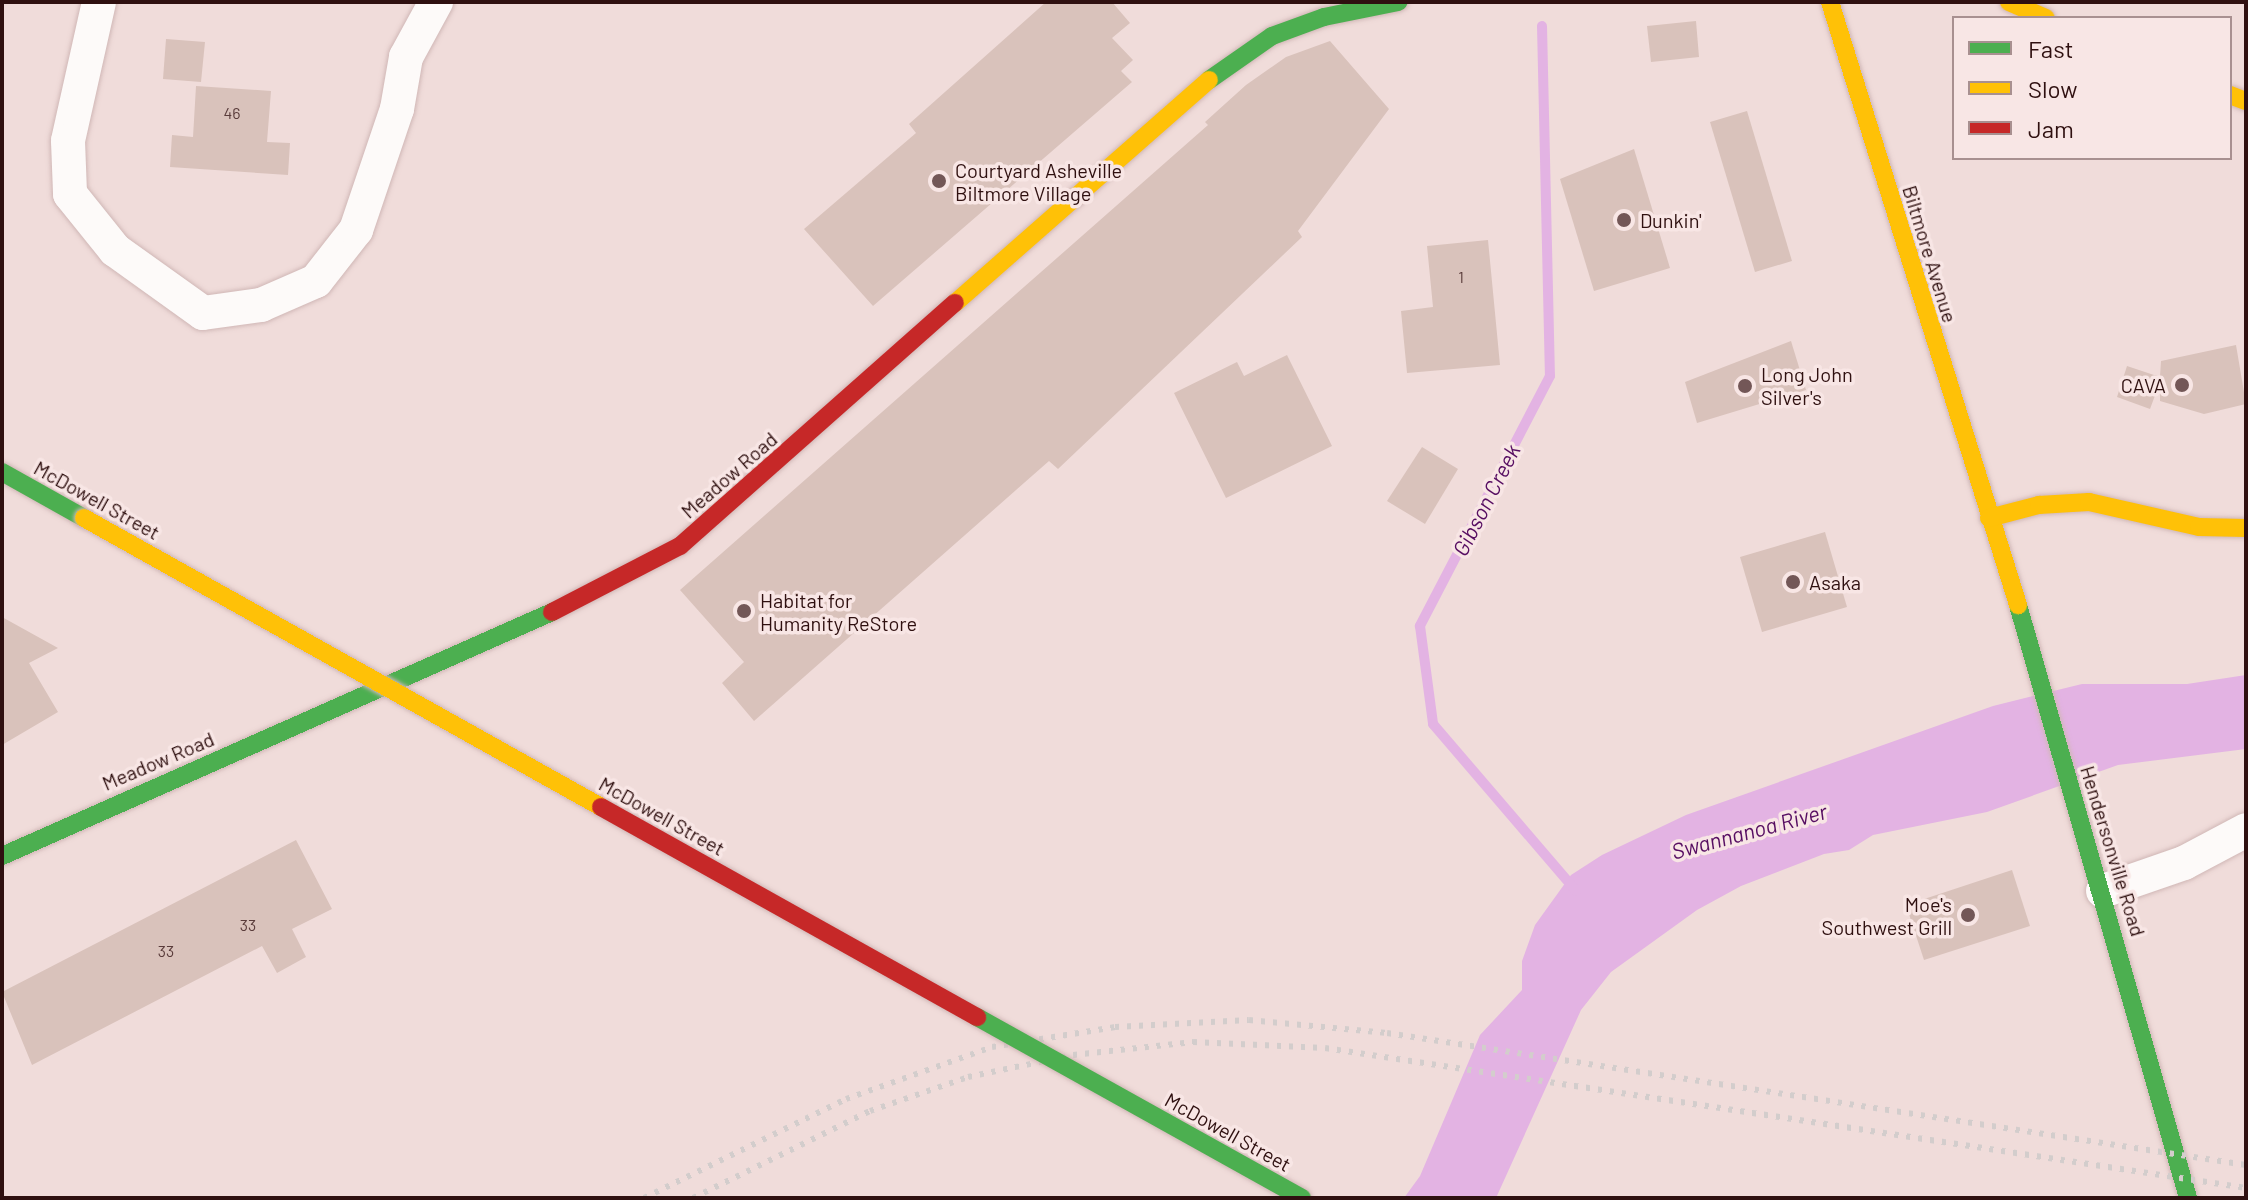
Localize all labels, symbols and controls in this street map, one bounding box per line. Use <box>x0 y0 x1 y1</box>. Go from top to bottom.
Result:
legend <box>1952 16 2232 160</box>
text: Fast <box>2028 34 2073 63</box>
text: Slow <box>2028 74 2077 103</box>
house number: 46 <box>223 103 241 123</box>
text: Jam <box>2028 114 2074 143</box>
place label: Courtyard Asheville Biltmore Village <box>955 158 1122 205</box>
marker: Courtyard Asheville Biltmore Village <box>930 172 948 190</box>
street label: Biltmore Avenue <box>1898 182 1962 326</box>
place label: Dunkin' <box>1640 208 1702 232</box>
marker: Dunkin' <box>1615 211 1633 229</box>
house number: 1 <box>1458 267 1464 287</box>
place label: Long John Silver's <box>1761 362 1853 409</box>
place label: CAVA <box>2121 373 2166 397</box>
marker: CAVA <box>2173 376 2191 394</box>
marker: Long John Silver's <box>1736 377 1754 395</box>
street label: Meadow Road <box>676 427 782 523</box>
water label: Gibson Creek <box>1447 440 1525 560</box>
street label: McDowell Street <box>30 456 164 544</box>
place label: Asaka <box>1809 570 1861 594</box>
marker: Asaka <box>1784 573 1802 591</box>
place label: Habitat for Humanity ReStore <box>760 588 917 635</box>
marker: Habitat for Humanity ReStore <box>735 602 753 620</box>
street label: Meadow Road <box>98 727 218 795</box>
street label: Hendersonville Road <box>2076 763 2150 939</box>
street label: McDowell Street <box>595 772 729 860</box>
water label: Swannanoa River <box>1668 798 1830 864</box>
place label: Moe's Southwest Grill <box>1822 892 1952 939</box>
marker: Moe's Southwest Grill <box>1959 906 1977 924</box>
house number: 33 <box>240 915 256 935</box>
house number: 33 <box>158 941 174 961</box>
street label: McDowell Street <box>1161 1088 1295 1176</box>

